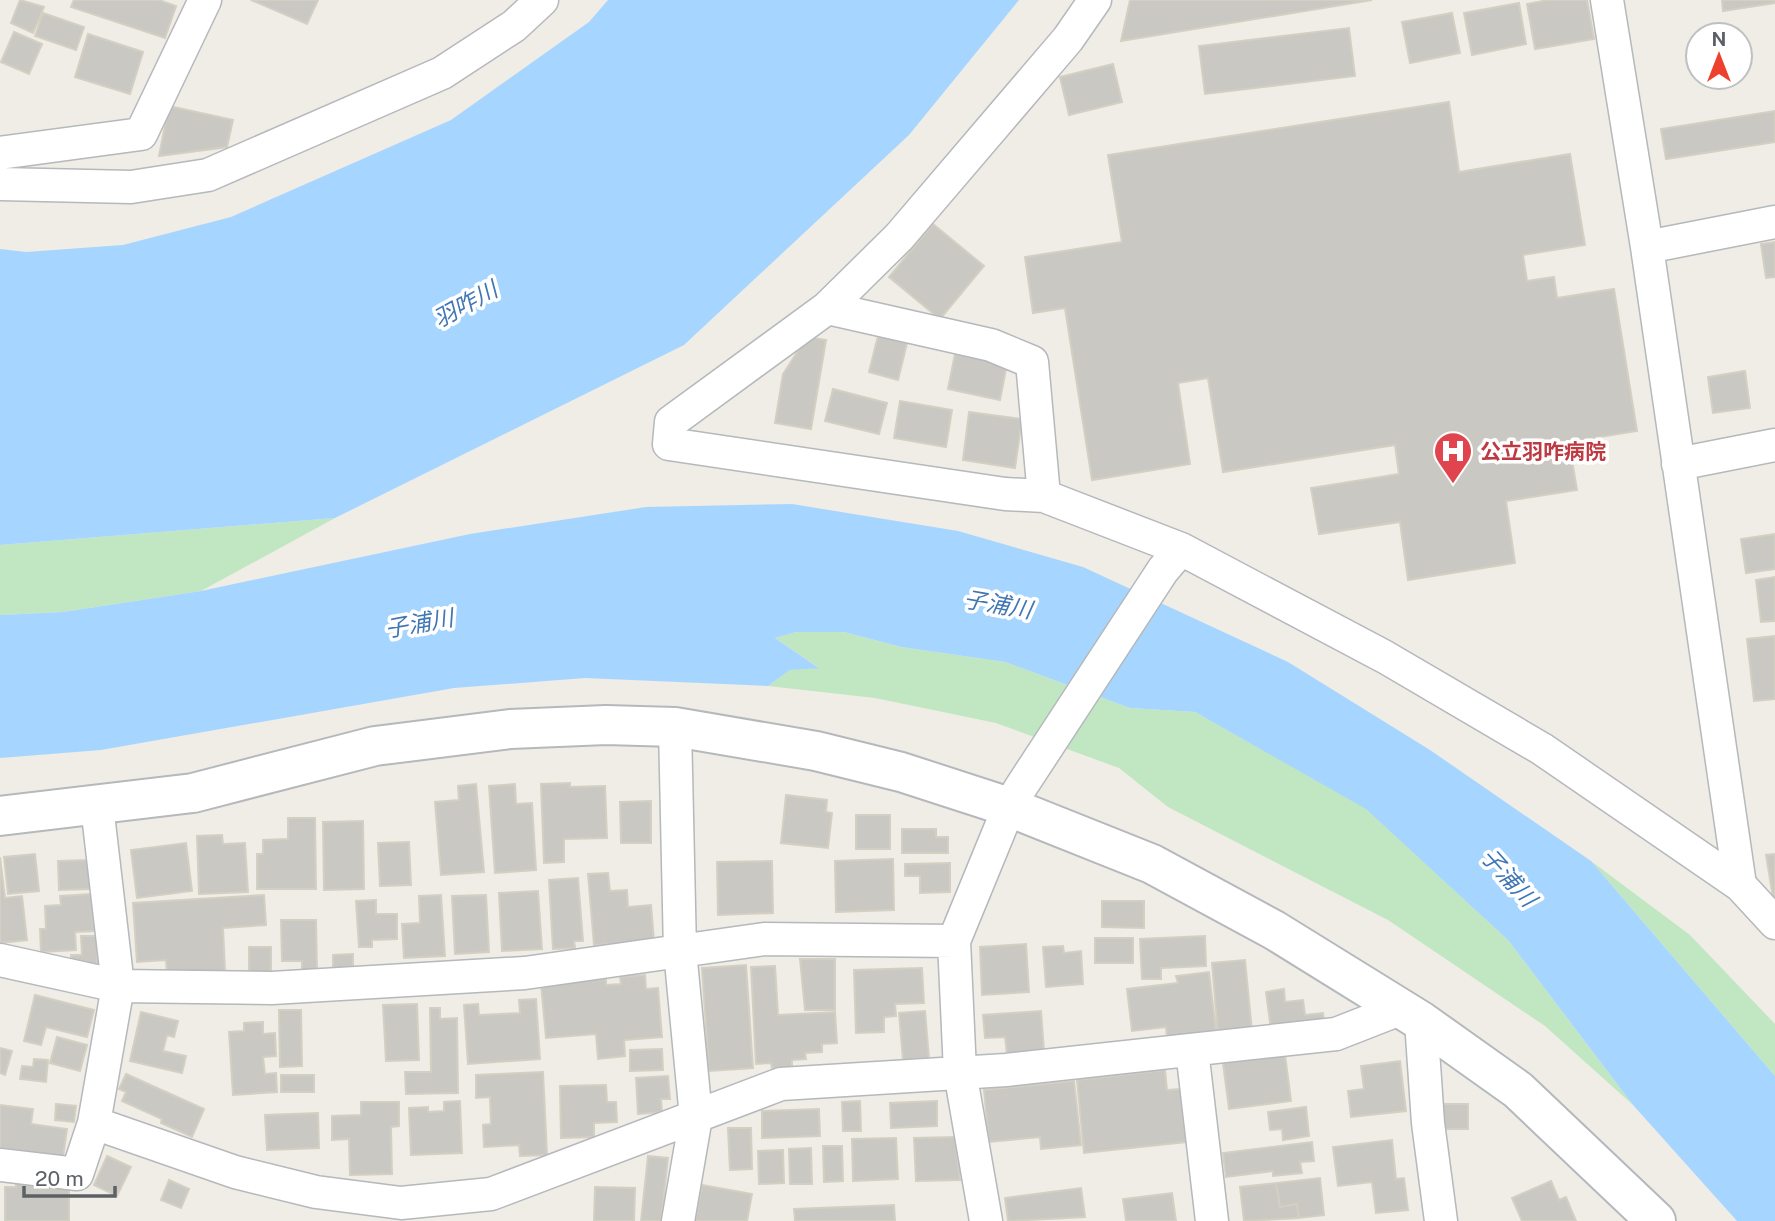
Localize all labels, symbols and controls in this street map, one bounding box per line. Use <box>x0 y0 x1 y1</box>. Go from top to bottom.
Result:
north arrow <box>1684 21 1754 91</box>
text: N <box>1712 28 1726 50</box>
water label: 羽咋川 <box>428 274 504 333</box>
hospital icon: 公立羽咋病院 <box>1432 430 1474 485</box>
place label: 公立羽咋病院 <box>1480 439 1606 464</box>
water label: 子浦川 <box>962 585 1037 624</box>
water label: 子浦川 <box>383 603 458 642</box>
water label: 子浦川 <box>1476 842 1544 914</box>
scale bar <box>24 1154 116 1198</box>
text: 20 m <box>35 1166 84 1191</box>

